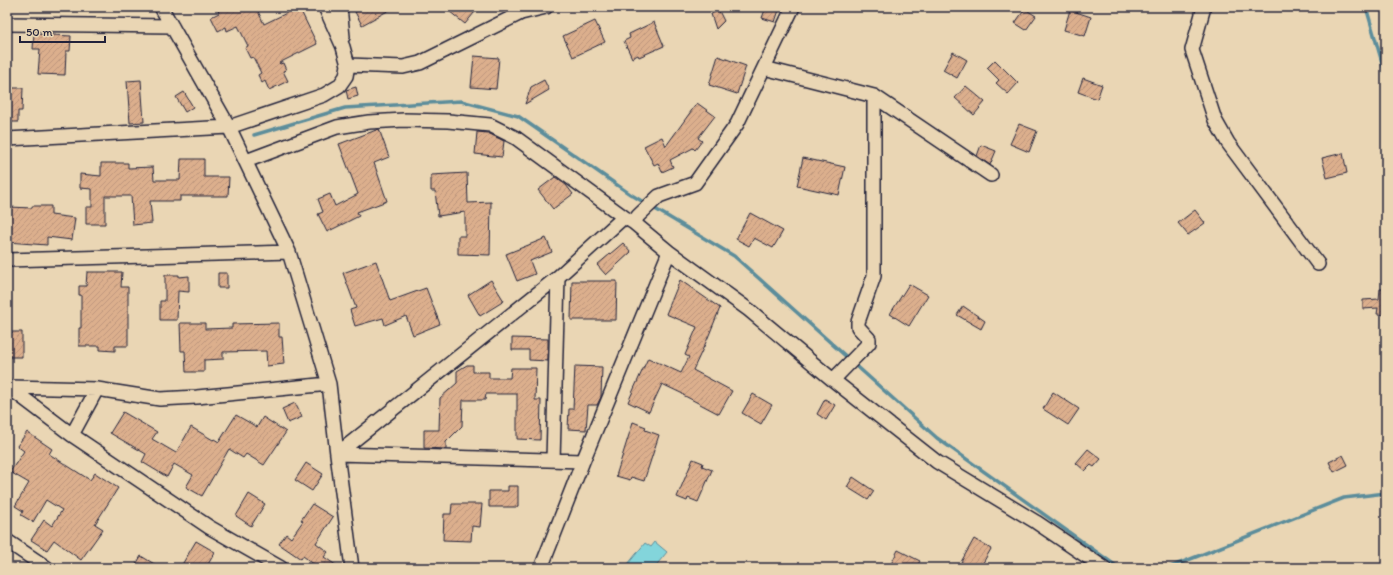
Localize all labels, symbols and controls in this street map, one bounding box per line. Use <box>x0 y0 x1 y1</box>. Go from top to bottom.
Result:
scale bar <box>20 18 105 44</box>
text: 50 m <box>26 25 52 39</box>

